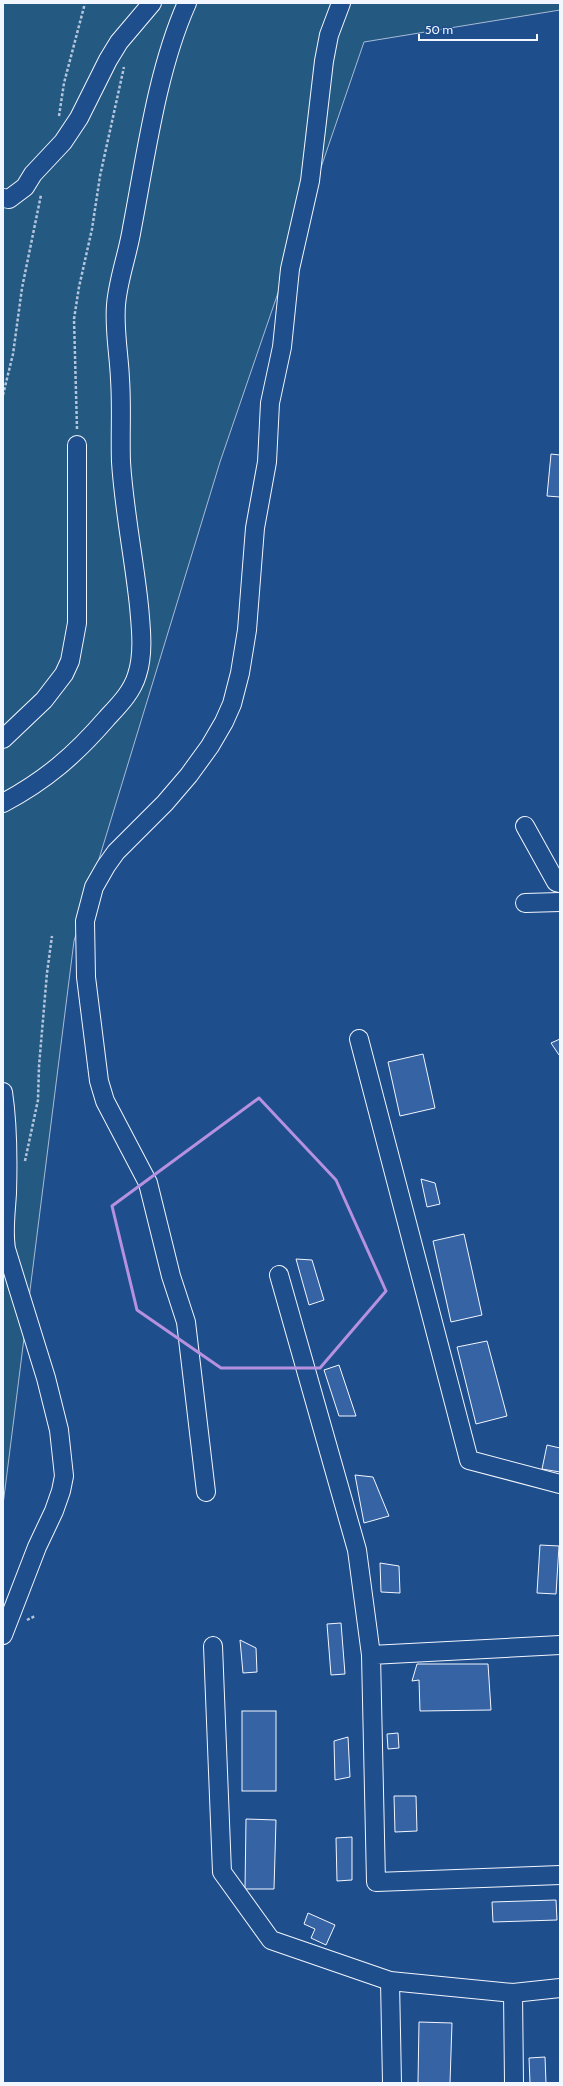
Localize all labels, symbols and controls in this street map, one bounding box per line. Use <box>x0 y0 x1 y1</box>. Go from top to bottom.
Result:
scale bar <box>419 16 537 42</box>
text: 50 m <box>425 22 453 37</box>

